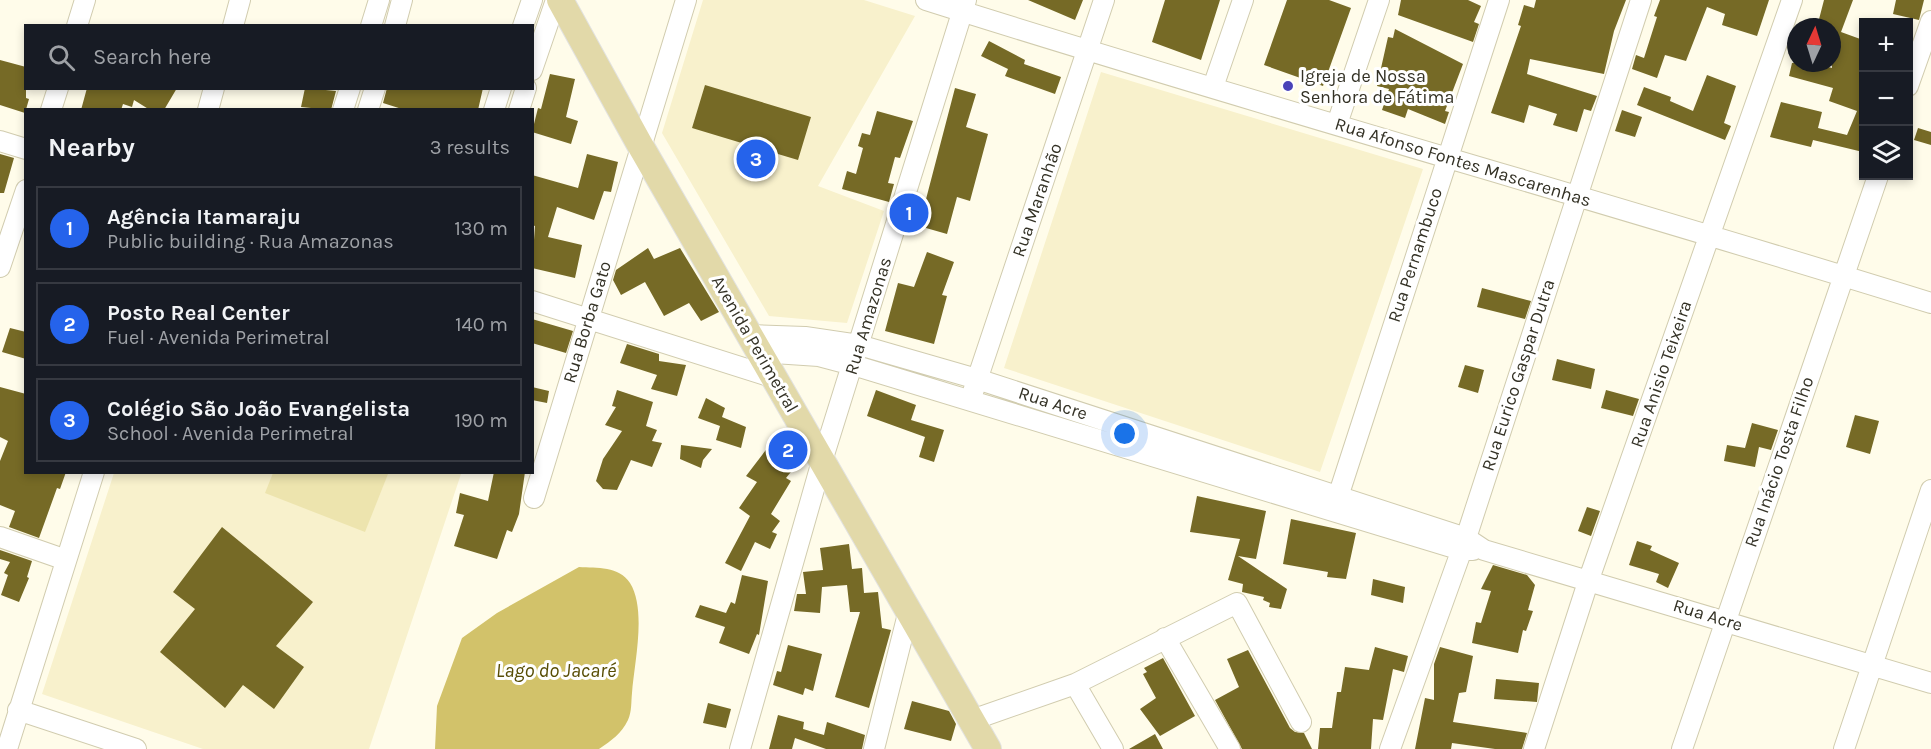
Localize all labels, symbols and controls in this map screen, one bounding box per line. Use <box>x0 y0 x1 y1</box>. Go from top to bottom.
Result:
north arrow <box>1787 18 1841 72</box>
map controls <box>1859 18 1913 180</box>
button: + <box>1859 18 1913 72</box>
search box <box>24 24 534 90</box>
icon: search <box>45 41 78 74</box>
text: Search here <box>93 44 211 70</box>
place label: Igreja de Nossa Senhora de Fátima <box>1300 65 1454 108</box>
button: − <box>1859 72 1913 126</box>
marker: Igreja de Nossa Senhora de Fátima <box>1281 79 1295 93</box>
street label: Rua Afonso Fontes Mascarenhas <box>1332 112 1594 212</box>
button: layers <box>1859 126 1913 180</box>
text: Nearby <box>48 132 135 163</box>
text: 3 results <box>430 136 510 159</box>
pin: 3 <box>736 136 776 182</box>
street label: Rua Maranhão <box>1007 140 1067 260</box>
street label: Rua Pernambuco <box>1383 185 1447 325</box>
pin: 1 <box>890 190 928 236</box>
text: Agência Itamaraju <box>107 204 301 230</box>
text: 1 <box>66 217 73 240</box>
text: 130 m <box>454 217 508 240</box>
text: Public building · Rua Amazonas <box>107 230 394 253</box>
street label: Rua Amazonas <box>840 255 896 377</box>
street label: Rua Borba Gato <box>558 258 616 386</box>
street label: Avenida Perimetral <box>707 272 803 416</box>
street label: Rua Eurico Gaspar Dutra <box>1477 276 1559 474</box>
street label: Rua Anisio Teixeira <box>1626 298 1696 450</box>
text: Posto Real Center <box>107 300 290 326</box>
text: 2 <box>63 313 76 336</box>
text: 140 m <box>455 313 508 336</box>
text: Fuel · Avenida Perimetral <box>107 326 330 349</box>
street label: Rua Inácio Tosta Filho <box>1739 374 1819 550</box>
street label: Rua Acre <box>1016 381 1090 425</box>
text: Colégio São João Evangelista <box>107 396 410 422</box>
text: 3 <box>63 409 76 432</box>
text: 190 m <box>454 409 508 432</box>
your location <box>1110 419 1139 448</box>
text: School · Avenida Perimetral <box>107 422 354 445</box>
pin: 2 <box>768 428 808 472</box>
street label: Rua Acre <box>1671 594 1745 636</box>
water label: Lago do Jacaré <box>496 659 617 682</box>

